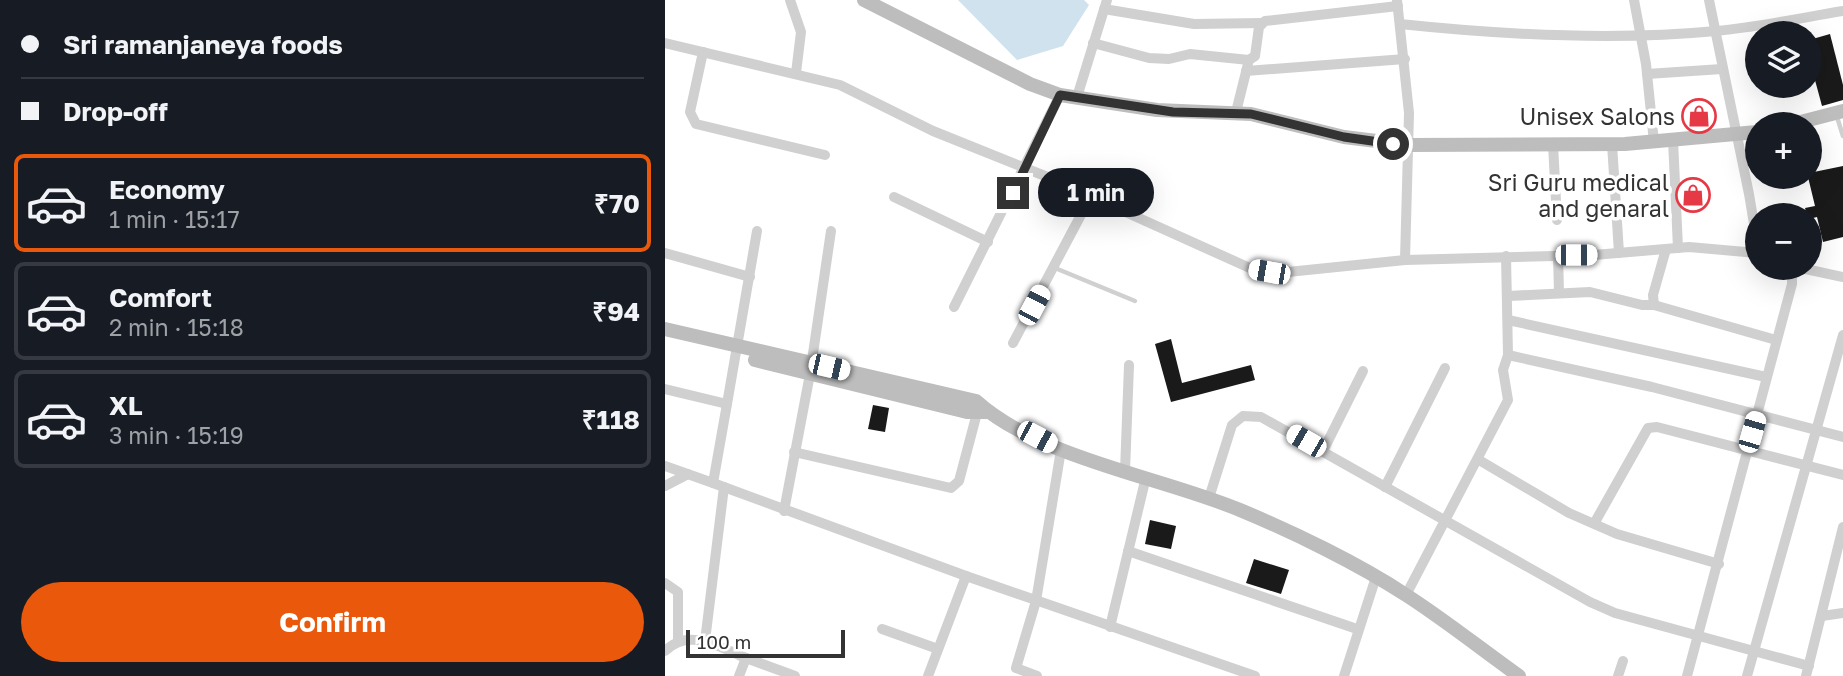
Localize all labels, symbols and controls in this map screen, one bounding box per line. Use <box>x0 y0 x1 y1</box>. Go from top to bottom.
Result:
map controls <box>1745 21 1822 280</box>
button: layers <box>1745 21 1822 98</box>
text: Sri ramanjaneya foods <box>63 29 343 60</box>
text: Drop-off <box>63 96 168 127</box>
shop icon: Unisex Salons <box>1680 97 1718 135</box>
place label: Unisex Salons <box>1519 102 1675 130</box>
button: + <box>1745 112 1822 189</box>
route start <box>1377 128 1409 160</box>
callout: 1 min <box>1037 168 1153 218</box>
place label: Sri Guru medical and genaral <box>1488 168 1669 222</box>
icon: car <box>25 172 88 235</box>
text: Economy <box>109 174 225 205</box>
shop icon: Sri Guru medical and genaral <box>1674 176 1712 214</box>
route end <box>997 177 1029 209</box>
text: 1 min <box>1067 178 1125 206</box>
text: ₹70 <box>594 188 640 219</box>
button: − <box>1745 203 1822 280</box>
text: 1 min · 15:17 <box>109 205 240 233</box>
car <box>1556 245 1598 266</box>
car <box>1247 258 1292 286</box>
icon: car <box>25 280 88 343</box>
text: Comfort <box>109 282 212 313</box>
car <box>1015 282 1054 328</box>
text: ₹94 <box>592 296 640 327</box>
text: 2 min · 15:18 <box>109 313 244 341</box>
car <box>807 352 852 382</box>
icon: car <box>25 388 88 451</box>
text: XL <box>109 390 143 421</box>
text: ₹118 <box>582 404 640 435</box>
car <box>1737 409 1768 455</box>
car <box>1014 418 1061 456</box>
text: 3 min · 15:19 <box>109 421 244 449</box>
car <box>1283 421 1330 461</box>
button: Confirm <box>21 582 644 662</box>
scale bar <box>686 627 845 659</box>
text: 100 m <box>697 630 751 653</box>

